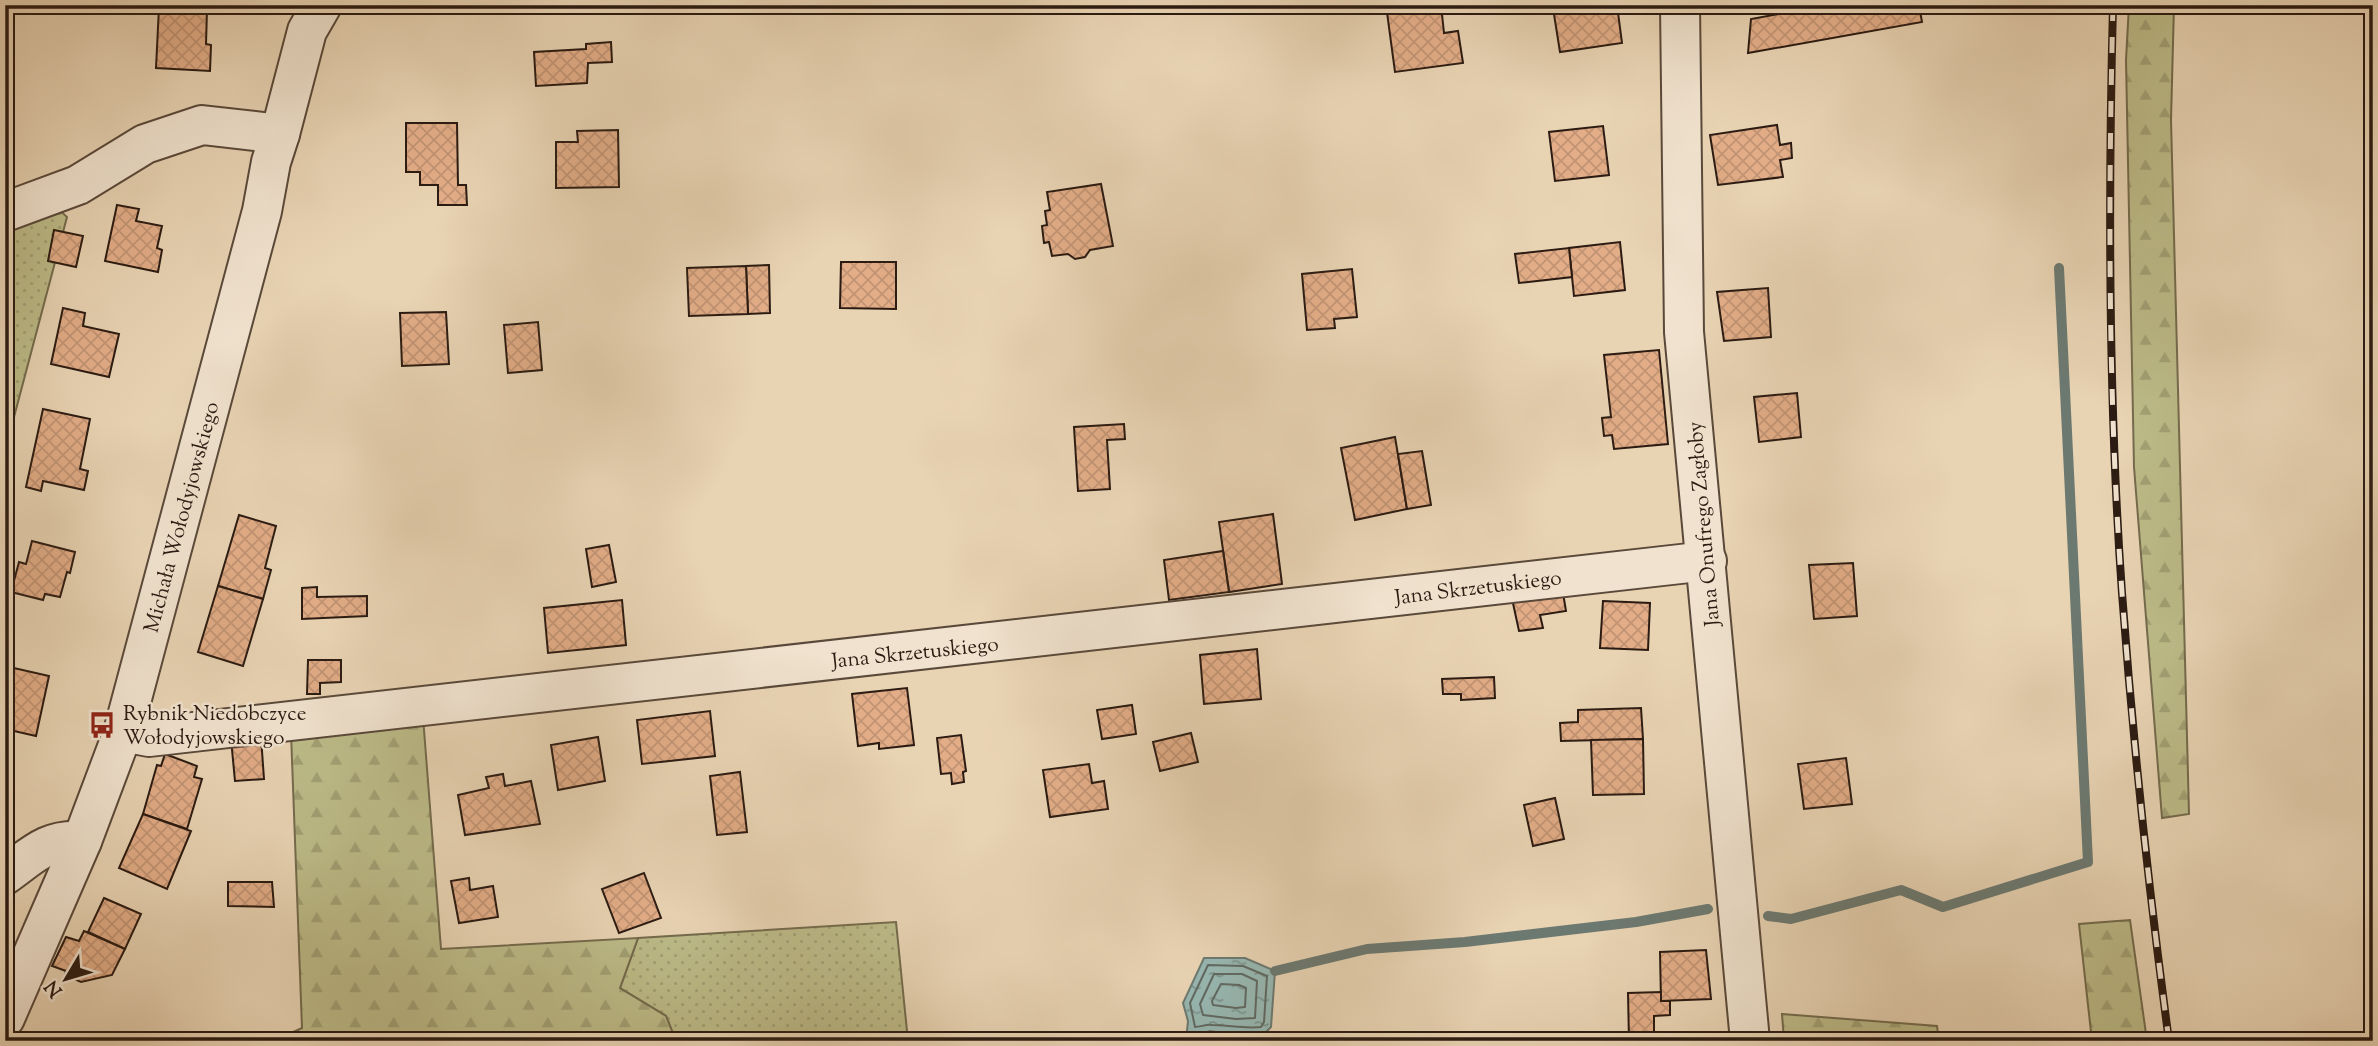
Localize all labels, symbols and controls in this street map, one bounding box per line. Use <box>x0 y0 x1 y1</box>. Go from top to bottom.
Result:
street label: Michała Wołodyjowskiego <box>138 399 228 636</box>
street label: Jana Onufrego Zagłoby <box>1681 420 1729 628</box>
street label: Jana Skrzetuskiego <box>1392 564 1563 614</box>
street label: Jana Skrzetuskiego <box>829 630 1000 678</box>
place label: Rybnik Niedobczyce Wołodyjowskiego <box>123 700 306 754</box>
bus stop icon: Rybnik Niedobczyce Wołodyjowskiego <box>87 710 117 740</box>
north arrow <box>32 944 102 1014</box>
text: N <box>39 974 70 1002</box>

